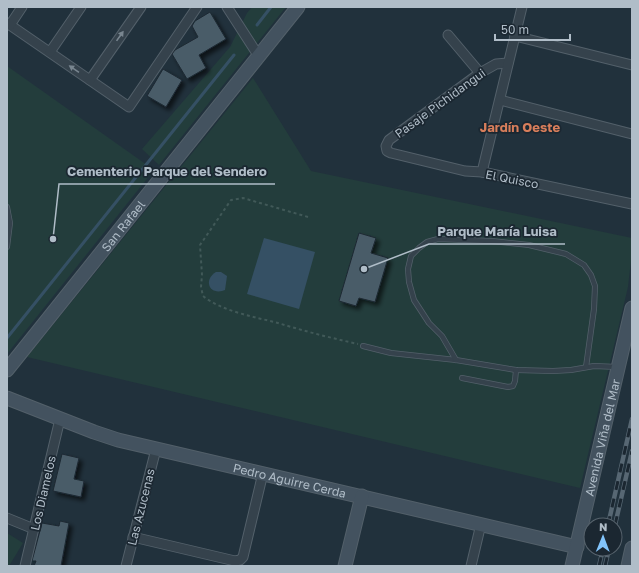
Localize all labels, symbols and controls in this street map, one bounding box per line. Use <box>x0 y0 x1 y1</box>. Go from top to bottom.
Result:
scale bar <box>495 16 570 42</box>
text: 50 m <box>501 22 529 37</box>
one-way arrow <box>116 31 124 42</box>
one-way arrow <box>68 65 79 73</box>
street label: Pasaje Pichidangui <box>392 65 488 141</box>
district label: Jardín Oeste <box>480 119 560 135</box>
callout: Cementerio Parque del Sendero <box>59 159 275 184</box>
text: Cementerio Parque del Sendero <box>67 163 267 179</box>
street label: El Quisco <box>484 167 540 191</box>
street label: San Rafael <box>98 197 148 254</box>
callout: Parque María Luisa <box>429 219 565 244</box>
text: Parque María Luisa <box>437 223 557 239</box>
street label: Avenida Viña del Mar <box>581 377 623 498</box>
street label: Los Diamelos <box>27 454 59 532</box>
street label: Pedro Aguirre Cerda <box>232 460 348 500</box>
street label: Las Azucenas <box>124 467 158 547</box>
north arrow <box>583 517 623 557</box>
text: N <box>599 520 607 533</box>

